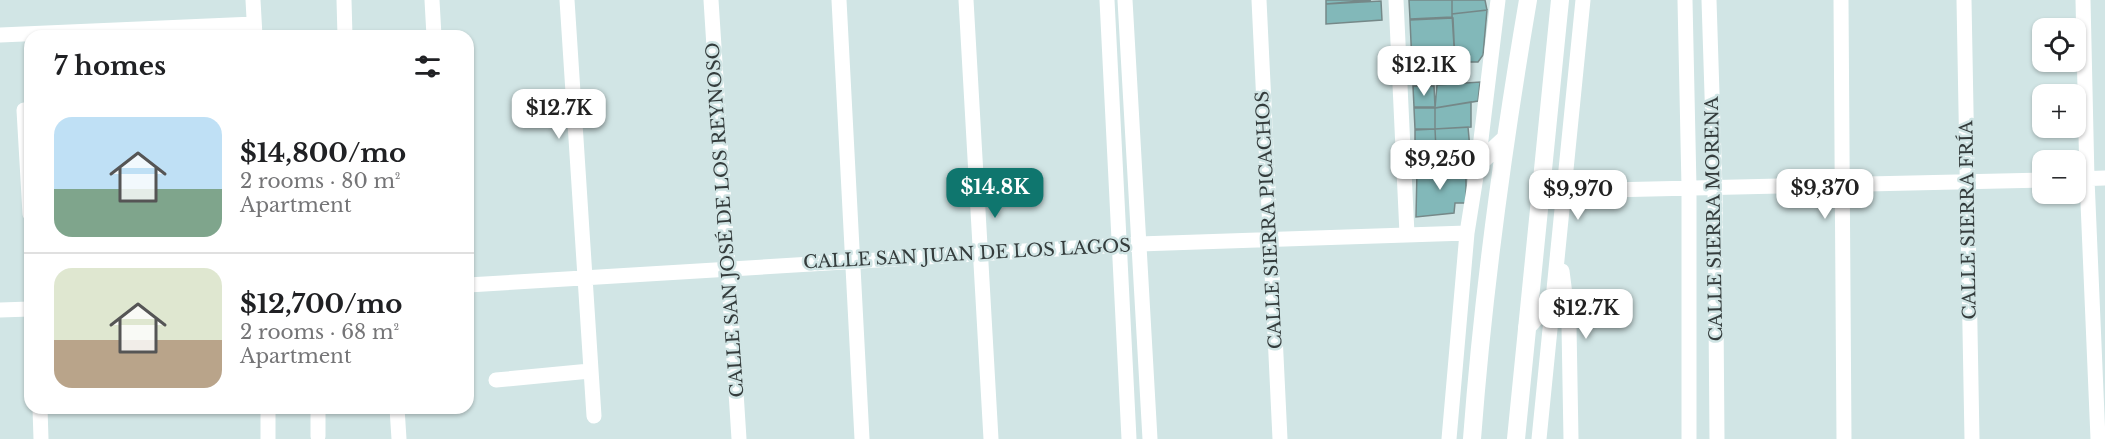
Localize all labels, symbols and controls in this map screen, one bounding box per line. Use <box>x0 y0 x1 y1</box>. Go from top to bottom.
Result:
map controls <box>2032 18 2086 204</box>
button: locate <box>2032 18 2086 72</box>
street label: CALLE SAN JOSÉ DE LOS REYNOSO <box>701 42 748 398</box>
pin: $12.1K <box>1375 46 1473 97</box>
text: 7 homes <box>54 50 166 82</box>
icon: filters <box>411 50 444 83</box>
text: $12.1K <box>1392 53 1456 77</box>
button: + <box>2032 84 2086 138</box>
pin: $12.7K <box>510 89 608 140</box>
street label: CALLE SIERRA PICACHOS <box>1251 90 1287 350</box>
street label: CALLE SIERRA MORENA <box>1701 95 1727 342</box>
text: $12.7K <box>526 96 592 120</box>
street label: CALLE SIERRA FRÍA <box>1954 119 1981 320</box>
text: $14,800/mo <box>240 137 406 169</box>
pin: $9,250 <box>1391 140 1489 191</box>
icon: home <box>102 141 174 213</box>
text: $9,250 <box>1404 147 1476 171</box>
button: − <box>2032 150 2086 204</box>
pin: $14.8K <box>946 168 1044 219</box>
text: 2 rooms · 80 m² <box>240 169 401 193</box>
pin: $9,370 <box>1776 169 1874 220</box>
pin: $9,970 <box>1529 170 1627 221</box>
text: $14.8K <box>960 175 1030 199</box>
text: $9,370 <box>1790 176 1860 200</box>
text: $9,970 <box>1543 177 1613 201</box>
text: Apartment <box>240 193 351 217</box>
street label: CALLE SAN JUAN DE LOS LAGOS <box>803 234 1131 274</box>
text: $12,700/mo <box>240 288 402 320</box>
pin: $12.7K <box>1537 289 1635 340</box>
icon: home <box>102 292 174 364</box>
text: $12.7K <box>1553 296 1619 320</box>
text: 2 rooms · 68 m² <box>240 320 399 344</box>
text: Apartment <box>240 344 351 368</box>

